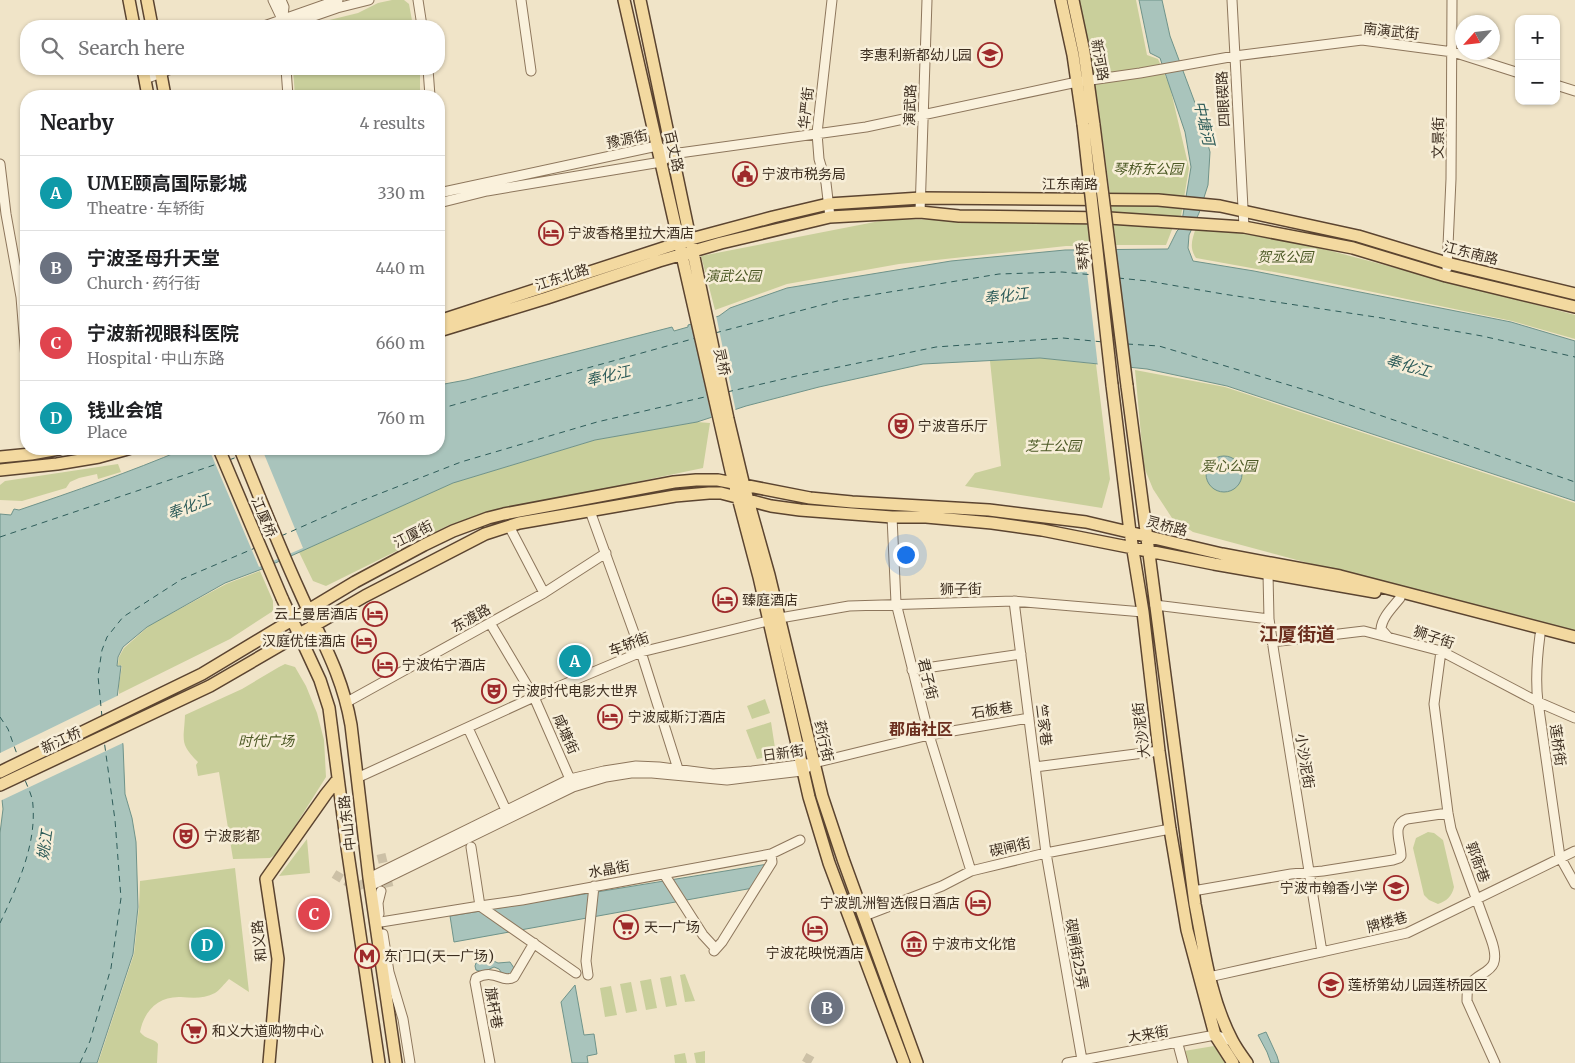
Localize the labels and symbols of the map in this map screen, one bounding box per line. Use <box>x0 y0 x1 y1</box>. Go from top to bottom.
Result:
north arrow <box>1455 15 1500 60</box>
street label: 南演武街 <box>1362 19 1420 43</box>
street label: 新河路 <box>1087 38 1113 82</box>
school or university icon: 李惠利新都幼儿园 <box>977 42 1003 68</box>
place label: 李惠利新都幼儿园 <box>860 46 972 64</box>
street label: 四眼碶路 <box>1213 71 1233 127</box>
street label: 演武路 <box>900 84 920 126</box>
street label: 华严街 <box>795 86 817 130</box>
water label: 中塘河 <box>1190 99 1219 150</box>
street label: 文景街 <box>1429 117 1447 159</box>
street label: 豫源街 <box>605 126 649 152</box>
street label: 百丈路 <box>661 129 687 173</box>
park label: 琴桥东公园 <box>1113 160 1185 178</box>
public building icon: 宁波市税务局 <box>732 161 758 187</box>
place label: 宁波市税务局 <box>762 165 846 183</box>
street label: 江东南路 <box>1042 175 1098 193</box>
hotel icon: 宁波香格里拉大酒店 <box>538 220 564 246</box>
place label: 宁波香格里拉大酒店 <box>568 224 694 242</box>
street label: 江东南路 <box>1442 237 1500 269</box>
street label: 琴桥 <box>1073 241 1093 271</box>
park label: 贺丞公园 <box>1257 248 1315 266</box>
street label: 江东北路 <box>533 260 591 294</box>
park label: 演武公园 <box>705 267 763 285</box>
water label: 奉化江 <box>982 283 1031 308</box>
street label: 灵桥 <box>710 346 734 378</box>
water label: 奉化江 <box>1384 350 1434 381</box>
water label: 奉化江 <box>584 361 634 390</box>
theatre icon: 宁波音乐厅 <box>888 413 914 439</box>
place label: 宁波音乐厅 <box>918 417 988 435</box>
park label: 芝士公园 <box>1025 437 1083 455</box>
park label: 爱心公园 <box>1201 457 1259 475</box>
water label: 奉化江 <box>164 489 215 523</box>
street label: 江厦桥 <box>248 494 280 540</box>
street label: 灵桥路 <box>1144 512 1190 540</box>
street label: 江厦街 <box>390 516 436 552</box>
your location <box>893 542 919 568</box>
street label: 狮子街 <box>940 580 982 598</box>
hotel icon: 臻庭酒店 <box>712 587 738 613</box>
place label: 臻庭酒店 <box>742 591 798 609</box>
street label: 东渡路 <box>448 600 494 636</box>
hotel icon: 云上曼居酒店 <box>362 601 388 627</box>
place label: 云上曼居酒店 <box>274 605 358 623</box>
district label: 江厦街道 <box>1259 622 1335 646</box>
street label: 狮子街 <box>1411 622 1457 652</box>
hotel icon: 汉庭优佳酒店 <box>351 628 377 654</box>
street label: 车轿街 <box>606 628 652 660</box>
place label: 汉庭优佳酒店 <box>262 632 346 650</box>
pin: A <box>559 642 591 680</box>
hotel icon: 宁波佑宁酒店 <box>372 652 398 678</box>
place label: 宁波佑宁酒店 <box>402 656 486 674</box>
street label: 君子街 <box>914 656 942 702</box>
theatre icon: 宁波时代电影大世界 <box>481 678 507 704</box>
place label: 宁波时代电影大世界 <box>512 682 638 700</box>
street label: 石板巷 <box>970 698 1014 722</box>
street label: 大沙泥街 <box>1129 701 1153 759</box>
street label: 竺家巷 <box>1033 703 1055 747</box>
hotel icon: 宁波威斯汀酒店 <box>597 704 623 730</box>
place label: 宁波威斯汀酒店 <box>628 708 726 726</box>
street label: 咸塘街 <box>549 711 583 757</box>
street label: 药行街 <box>811 719 837 763</box>
district label: 郡庙社区 <box>889 719 953 739</box>
street label: 新江桥 <box>38 723 84 757</box>
street label: 莲桥街 <box>1546 723 1570 767</box>
park label: 时代广场 <box>238 732 295 750</box>
street label: 小沙泥街 <box>1292 732 1318 790</box>
street label: 日新街 <box>761 741 805 765</box>
street label: 中山东路 <box>335 794 359 852</box>
theatre icon: 宁波影都 <box>173 823 199 849</box>
water label: 姚江 <box>33 827 56 861</box>
place label: 宁波影都 <box>204 827 260 845</box>
street label: 碶闸街 <box>988 834 1032 860</box>
street label: 郭衙巷 <box>1462 839 1494 885</box>
street label: 水晶街 <box>587 856 631 882</box>
school or university icon: 宁波市翰香小学 <box>1383 875 1409 901</box>
place label: 宁波市翰香小学 <box>1280 879 1378 897</box>
hotel icon: 宁波凯洲智选假日酒店 <box>965 890 991 916</box>
place label: 宁波凯洲智选假日酒店 <box>820 894 960 912</box>
pin: C <box>298 895 330 933</box>
street label: 牌楼巷 <box>1364 908 1410 936</box>
supermarket icon: 天一广场 <box>613 914 639 940</box>
hotel icon: 宁波花映悦酒店 <box>802 916 828 942</box>
street label: 碶闸街25弄 <box>1062 917 1092 991</box>
place label: 天一广场 <box>644 918 700 936</box>
street label: 和义路 <box>248 919 270 963</box>
pin: D <box>191 926 223 964</box>
museum icon: 宁波市文化馆 <box>901 931 927 957</box>
place label: 宁波市文化馆 <box>932 935 1016 953</box>
metro station icon: 东门口(天一广场) <box>354 943 380 969</box>
place label: 宁波花映悦酒店 <box>766 944 864 962</box>
place label: 东门口(天一广场) <box>384 947 494 965</box>
school or university icon: 莲桥第幼儿园莲桥园区 <box>1318 972 1344 998</box>
place label: 莲桥第幼儿园莲桥园区 <box>1348 976 1488 994</box>
street label: 旗杆巷 <box>481 986 507 1030</box>
pin: B <box>811 989 843 1027</box>
supermarket icon: 和义大道购物中心 <box>181 1018 207 1044</box>
street label: 大来街 <box>1126 1021 1170 1047</box>
place label: 和义大道购物中心 <box>212 1022 324 1040</box>

